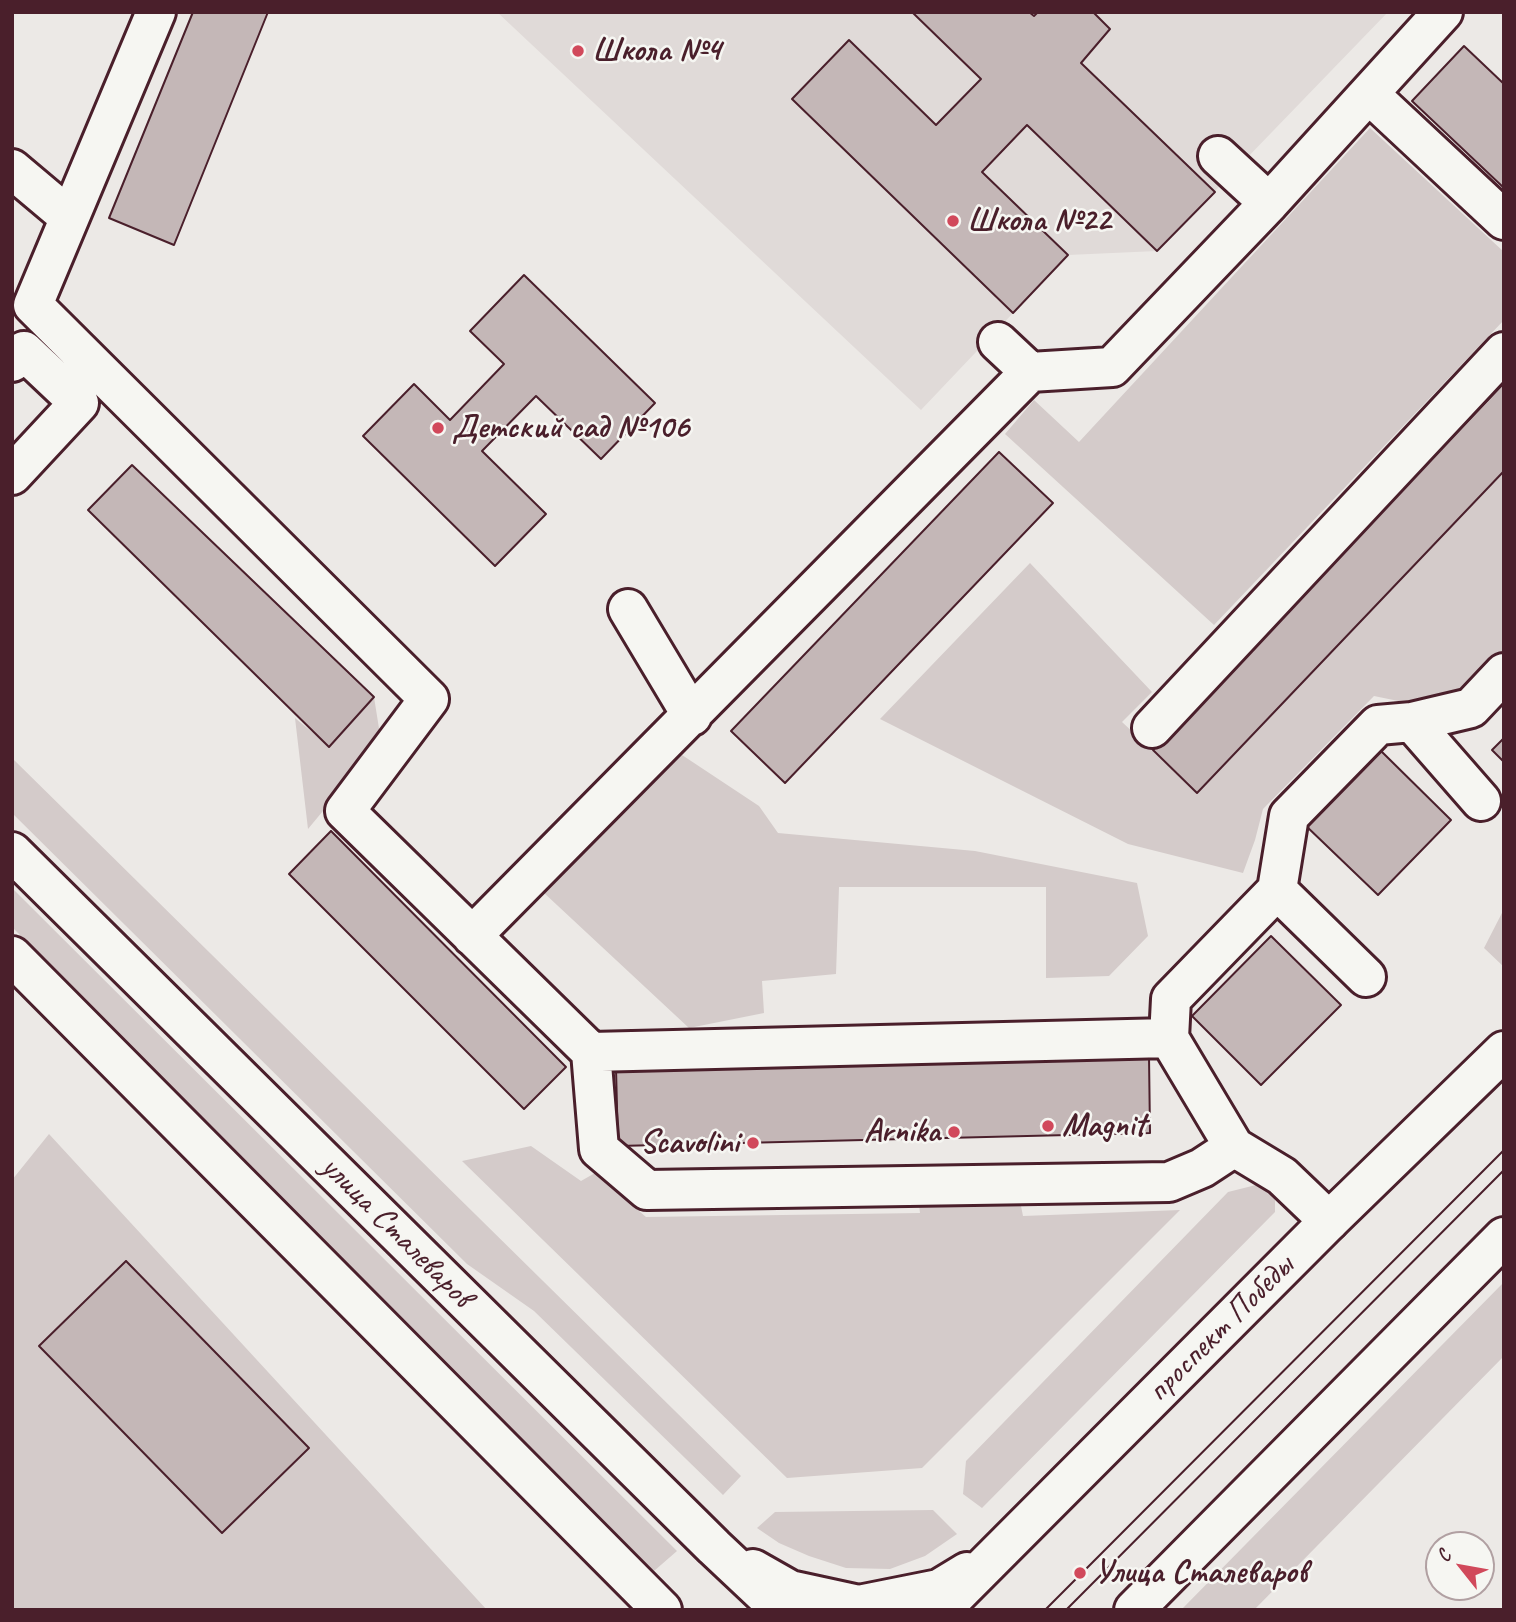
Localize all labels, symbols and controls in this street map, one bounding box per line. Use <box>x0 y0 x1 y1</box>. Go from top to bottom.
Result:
place label: Школа №4 <box>592 31 721 71</box>
marker: Школа №4 <box>570 43 586 59</box>
place label: Школа №22 <box>967 201 1111 241</box>
marker: Школа №22 <box>945 213 961 229</box>
place label: Детский сад №106 <box>452 408 689 448</box>
marker: Детский сад №106 <box>430 420 446 436</box>
place label: Magnit <box>1062 1106 1145 1146</box>
place label: Arnika <box>864 1112 940 1152</box>
marker: Magnit <box>1040 1118 1056 1134</box>
place label: Scavolini <box>640 1123 739 1163</box>
marker: Arnika <box>946 1124 962 1140</box>
marker: Scavolini <box>745 1135 761 1151</box>
street label: улица Сталеваров <box>312 1148 480 1316</box>
street label: проспект Победы <box>1139 1247 1303 1411</box>
north arrow <box>1425 1531 1495 1601</box>
text: С <box>1431 1546 1456 1566</box>
place label: Улица Сталеваров <box>1094 1553 1307 1593</box>
marker: Улица Сталеваров <box>1072 1565 1088 1581</box>

